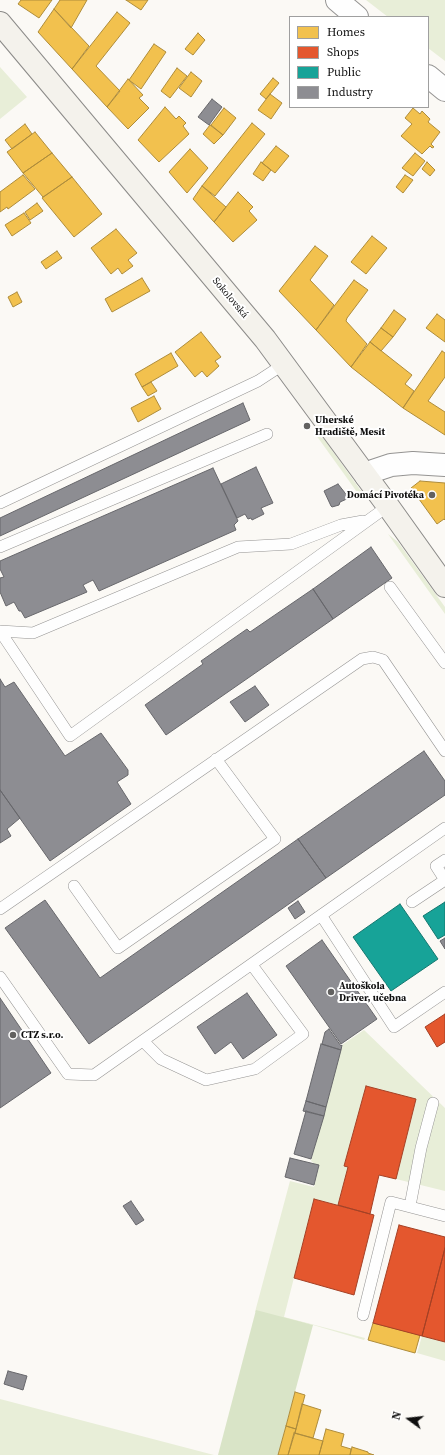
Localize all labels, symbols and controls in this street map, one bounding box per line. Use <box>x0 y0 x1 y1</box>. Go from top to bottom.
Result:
legend <box>289 16 429 108</box>
text: Homes <box>327 24 365 40</box>
text: Shops <box>327 44 359 60</box>
text: Public <box>327 64 361 80</box>
text: Industry <box>327 84 373 100</box>
street label: Sokolovská <box>210 275 250 321</box>
place label: Uherské Hradiště, Mesit <box>315 414 385 438</box>
marker: Uherské Hradiště, Mesit <box>302 421 312 431</box>
place label: Domácí Pivotéka <box>347 489 424 501</box>
marker: Domácí Pivotéka <box>427 490 437 500</box>
place label: Autoškola Driver, učebna <box>339 980 406 1004</box>
marker: Autoškola Driver, učebna <box>326 987 336 997</box>
place label: CTZ s.r.o. <box>21 1029 64 1041</box>
marker: CTZ s.r.o. <box>8 1030 18 1040</box>
north arrow <box>389 1399 429 1439</box>
text: N <box>389 1410 405 1422</box>

